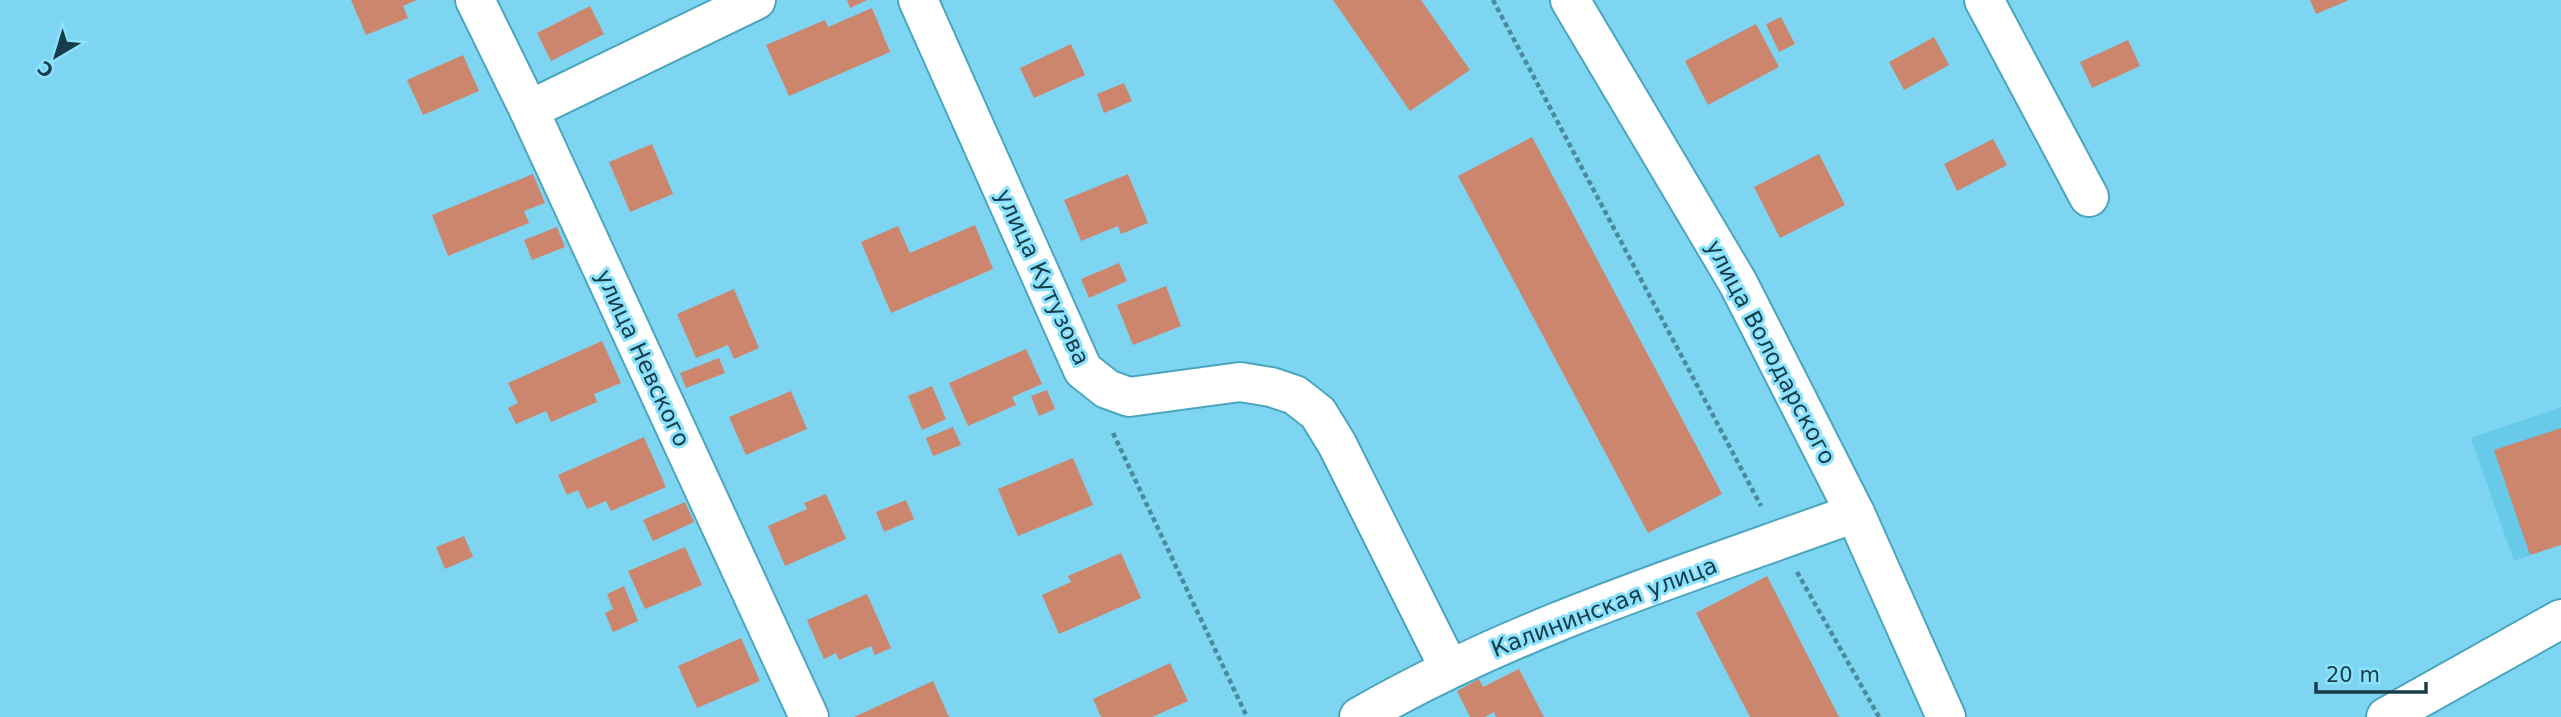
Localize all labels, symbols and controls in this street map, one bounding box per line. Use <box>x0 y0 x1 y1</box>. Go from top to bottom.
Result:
north arrow <box>21 21 91 91</box>
text: С <box>33 56 58 82</box>
street label: улица Кутузова <box>991 185 1095 369</box>
street label: улица Володарского <box>1701 235 1841 469</box>
street label: улица Невского <box>591 265 695 451</box>
street label: Калининская улица <box>1487 552 1721 662</box>
scale bar <box>2316 650 2426 694</box>
text: 20 m <box>2326 663 2380 687</box>

